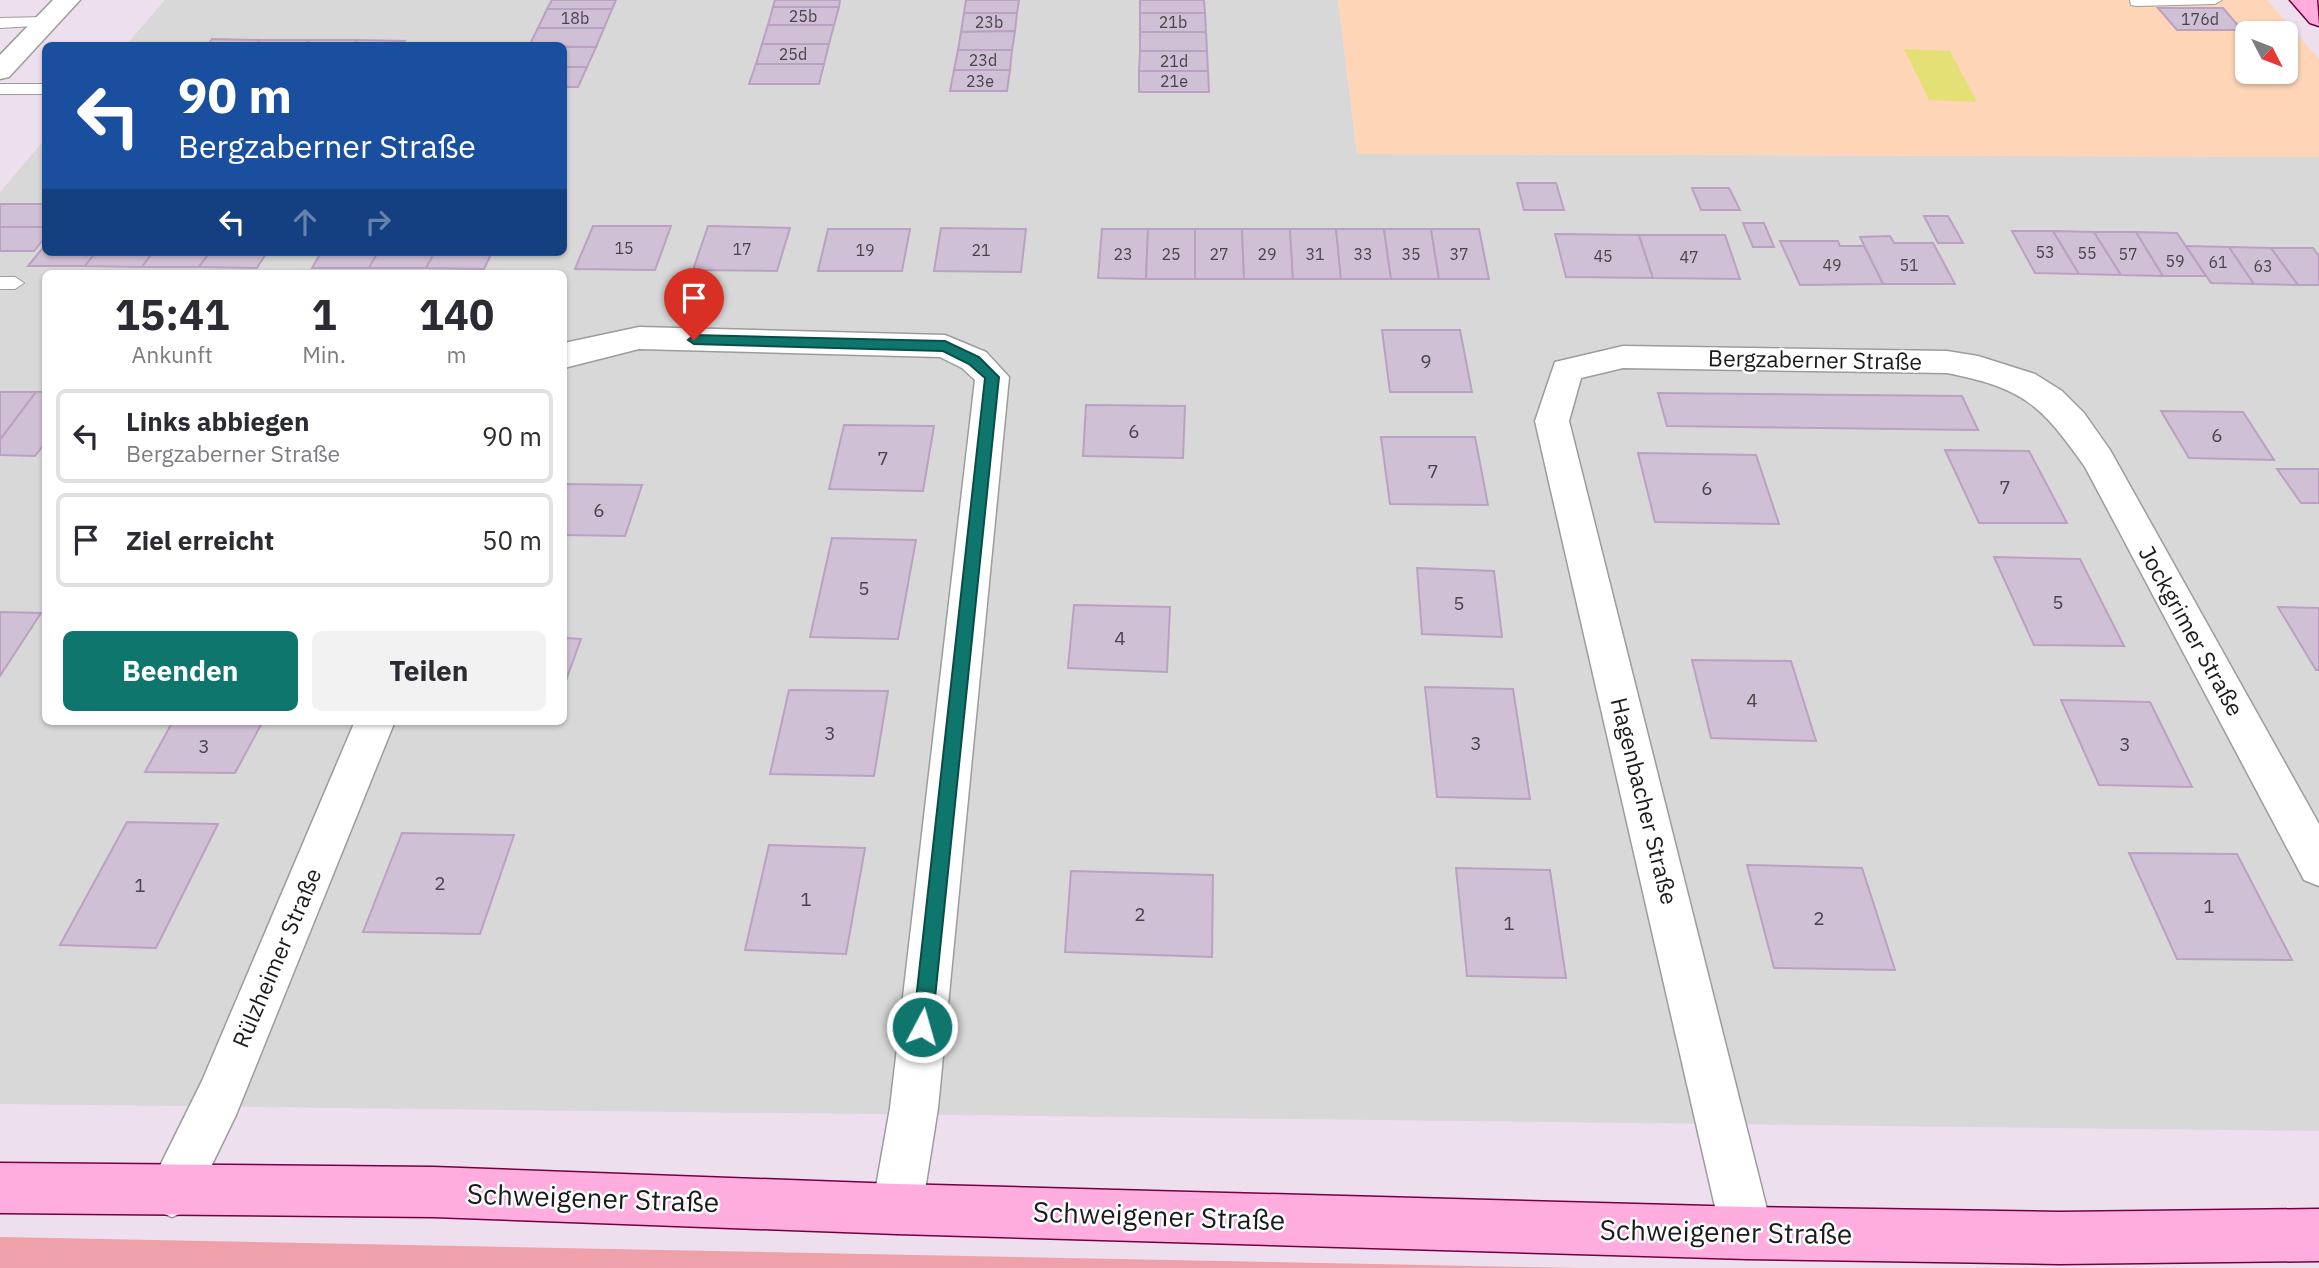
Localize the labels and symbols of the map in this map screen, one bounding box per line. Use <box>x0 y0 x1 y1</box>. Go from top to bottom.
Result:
house number: 25b <box>789 6 817 26</box>
house number: 18b <box>561 8 589 28</box>
house number: 176d <box>2181 9 2219 29</box>
house number: 23b <box>975 12 1003 32</box>
house number: 21b <box>1159 12 1187 32</box>
north arrow <box>2235 21 2298 84</box>
house number: 25d <box>779 44 807 64</box>
house number: 23d <box>969 50 997 70</box>
house number: 21d <box>1160 51 1188 71</box>
house number: 23e <box>966 71 994 91</box>
house number: 21e <box>1160 71 1188 91</box>
house number: 15 <box>614 238 634 258</box>
house number: 17 <box>732 239 752 259</box>
house number: 19 <box>855 240 875 260</box>
house number: 21 <box>971 240 991 260</box>
house number: 53 <box>2035 242 2055 262</box>
house number: 55 <box>2077 243 2097 263</box>
house number: 23 <box>1113 244 1133 264</box>
house number: 25 <box>1161 244 1181 264</box>
house number: 27 <box>1209 244 1229 264</box>
house number: 29 <box>1257 244 1277 264</box>
house number: 31 <box>1305 244 1325 264</box>
house number: 33 <box>1353 244 1373 264</box>
house number: 35 <box>1401 244 1421 264</box>
house number: 37 <box>1449 244 1469 264</box>
house number: 57 <box>2118 244 2138 264</box>
house number: 45 <box>1593 246 1613 266</box>
house number: 47 <box>1679 247 1699 267</box>
house number: 59 <box>2165 251 2185 271</box>
house number: 61 <box>2208 252 2228 272</box>
house number: 49 <box>1822 255 1842 275</box>
house number: 51 <box>1899 255 1919 275</box>
house number: 63 <box>2253 256 2273 276</box>
pin <box>664 268 724 340</box>
street label: Bergzaberner Straße <box>1708 342 1922 376</box>
house number: 9 <box>1420 349 1432 373</box>
house number: 6 <box>1128 419 1140 443</box>
house number: 6 <box>2211 423 2223 447</box>
house number: 7 <box>877 446 889 470</box>
house number: 7 <box>1427 459 1439 483</box>
house number: 7 <box>1999 475 2011 499</box>
house number: 6 <box>1701 476 1713 500</box>
house number: 6 <box>593 498 605 522</box>
street label: Jockgrimer Straße <box>2133 540 2251 721</box>
house number: 5 <box>858 576 870 600</box>
house number: 5 <box>2052 590 2064 614</box>
house number: 5 <box>1453 591 1465 615</box>
house number: 4 <box>1114 626 1126 650</box>
house number: 4 <box>1746 688 1758 712</box>
street label: Hagenbacher Straße <box>1605 694 1685 907</box>
house number: 3 <box>824 721 836 745</box>
house number: 3 <box>1470 731 1482 755</box>
house number: 3 <box>2119 732 2131 756</box>
house number: 3 <box>198 734 210 758</box>
street label: Rülzheimer Straße <box>225 863 327 1052</box>
house number: 2 <box>434 871 446 895</box>
house number: 1 <box>134 873 146 897</box>
house number: 1 <box>800 887 812 911</box>
house number: 1 <box>2203 894 2215 918</box>
house number: 2 <box>1134 902 1146 926</box>
house number: 2 <box>1813 906 1825 930</box>
house number: 1 <box>1503 911 1515 935</box>
position arrow <box>885 990 959 1064</box>
street label: Schweigener Straße <box>466 1175 720 1220</box>
street label: Schweigener Straße <box>1032 1193 1286 1238</box>
street label: Schweigener Straße <box>1599 1211 1853 1252</box>

